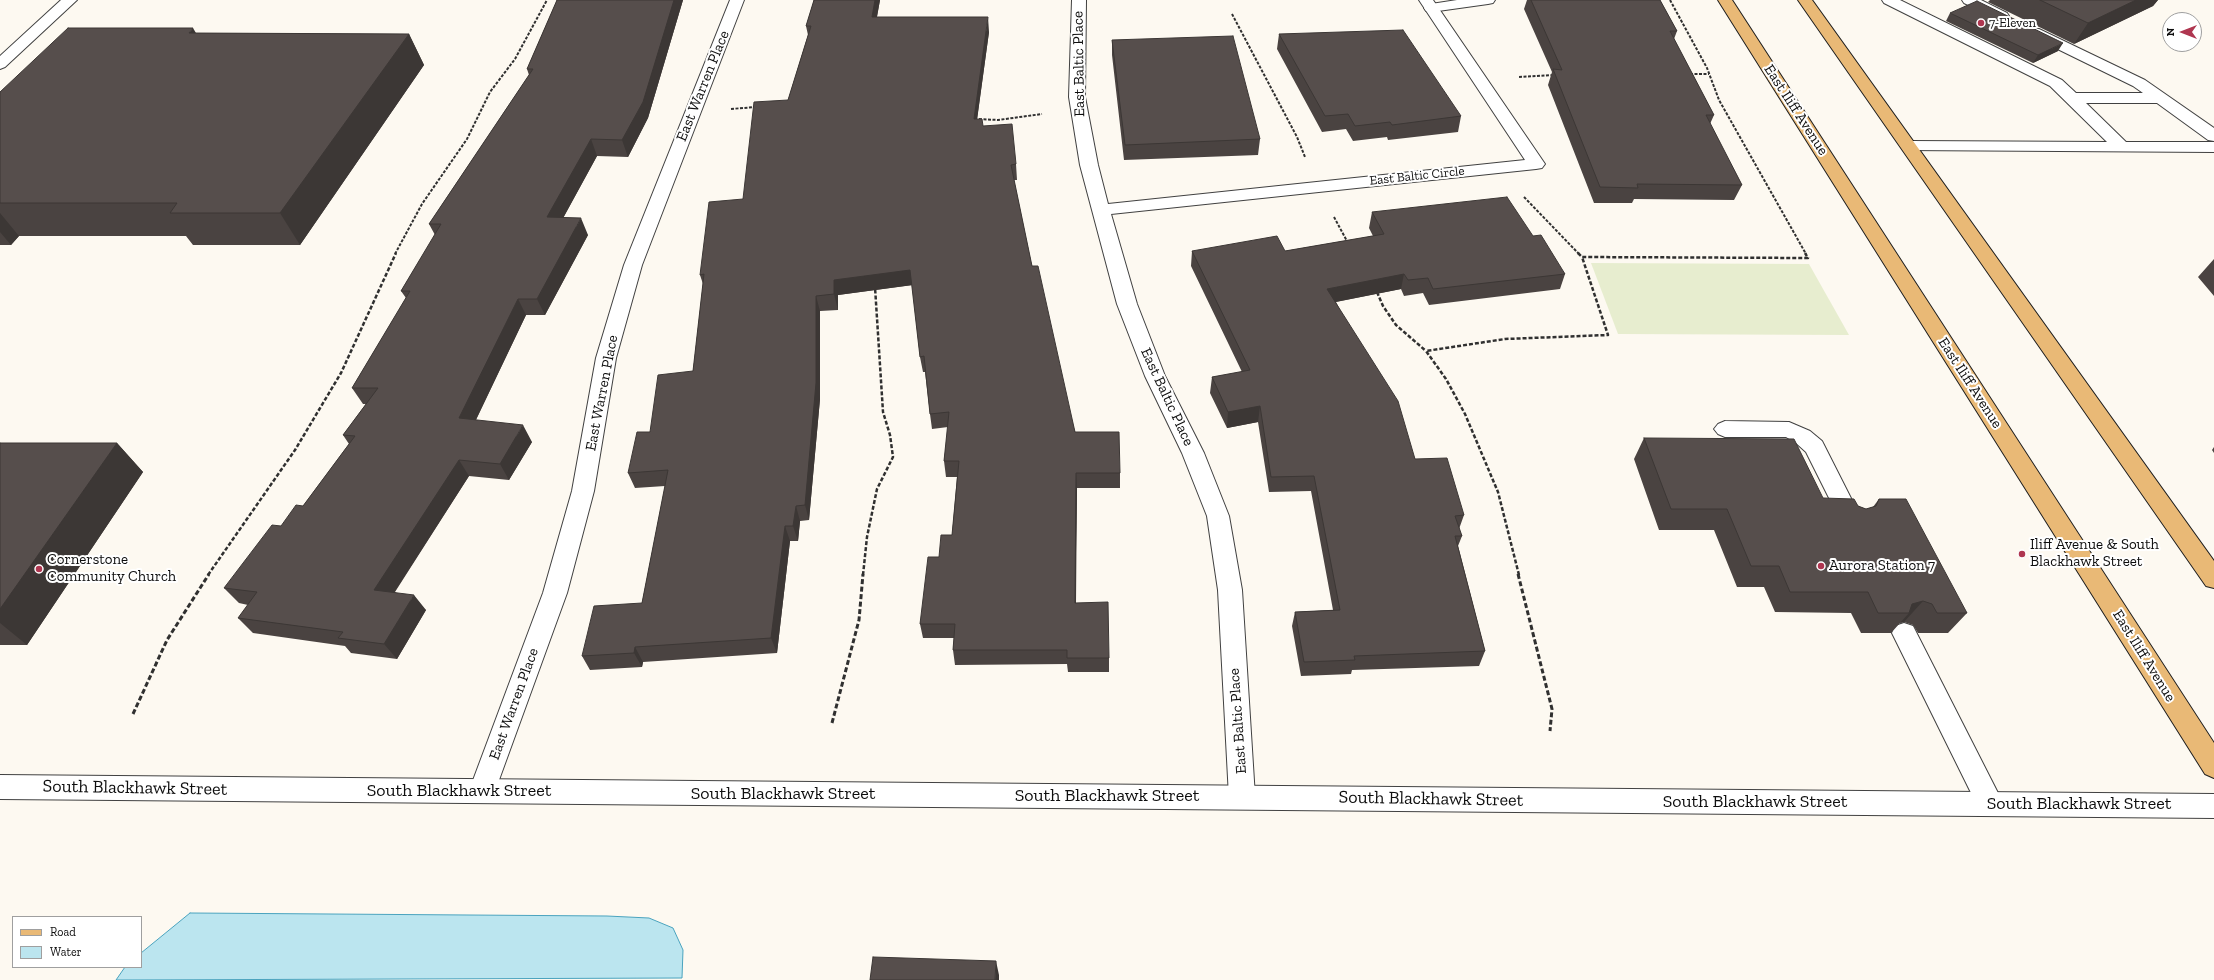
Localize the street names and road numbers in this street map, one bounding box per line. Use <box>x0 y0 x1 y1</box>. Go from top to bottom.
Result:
street label: East Baltic Place <box>1069 11 1089 117</box>
street label: East Warren Place <box>673 28 733 144</box>
street label: East Iliff Avenue <box>1760 61 1832 159</box>
street label: East Baltic Circle <box>1369 163 1465 189</box>
street label: East Warren Place <box>582 334 622 452</box>
street label: East Iliff Avenue <box>1934 334 2006 432</box>
street label: East Baltic Place <box>1136 345 1198 449</box>
street label: East Iliff Avenue <box>2109 607 2179 705</box>
street label: East Warren Place <box>485 646 543 762</box>
street label: East Baltic Place <box>1225 668 1251 774</box>
street label: South Blackhawk Street <box>43 776 227 800</box>
street label: South Blackhawk Street <box>367 780 551 802</box>
street label: South Blackhawk Street <box>691 783 875 805</box>
street label: South Blackhawk Street <box>1015 785 1199 807</box>
street label: South Blackhawk Street <box>1339 787 1523 811</box>
street label: South Blackhawk Street <box>1663 791 1847 813</box>
street label: South Blackhawk Street <box>1987 793 2171 815</box>

